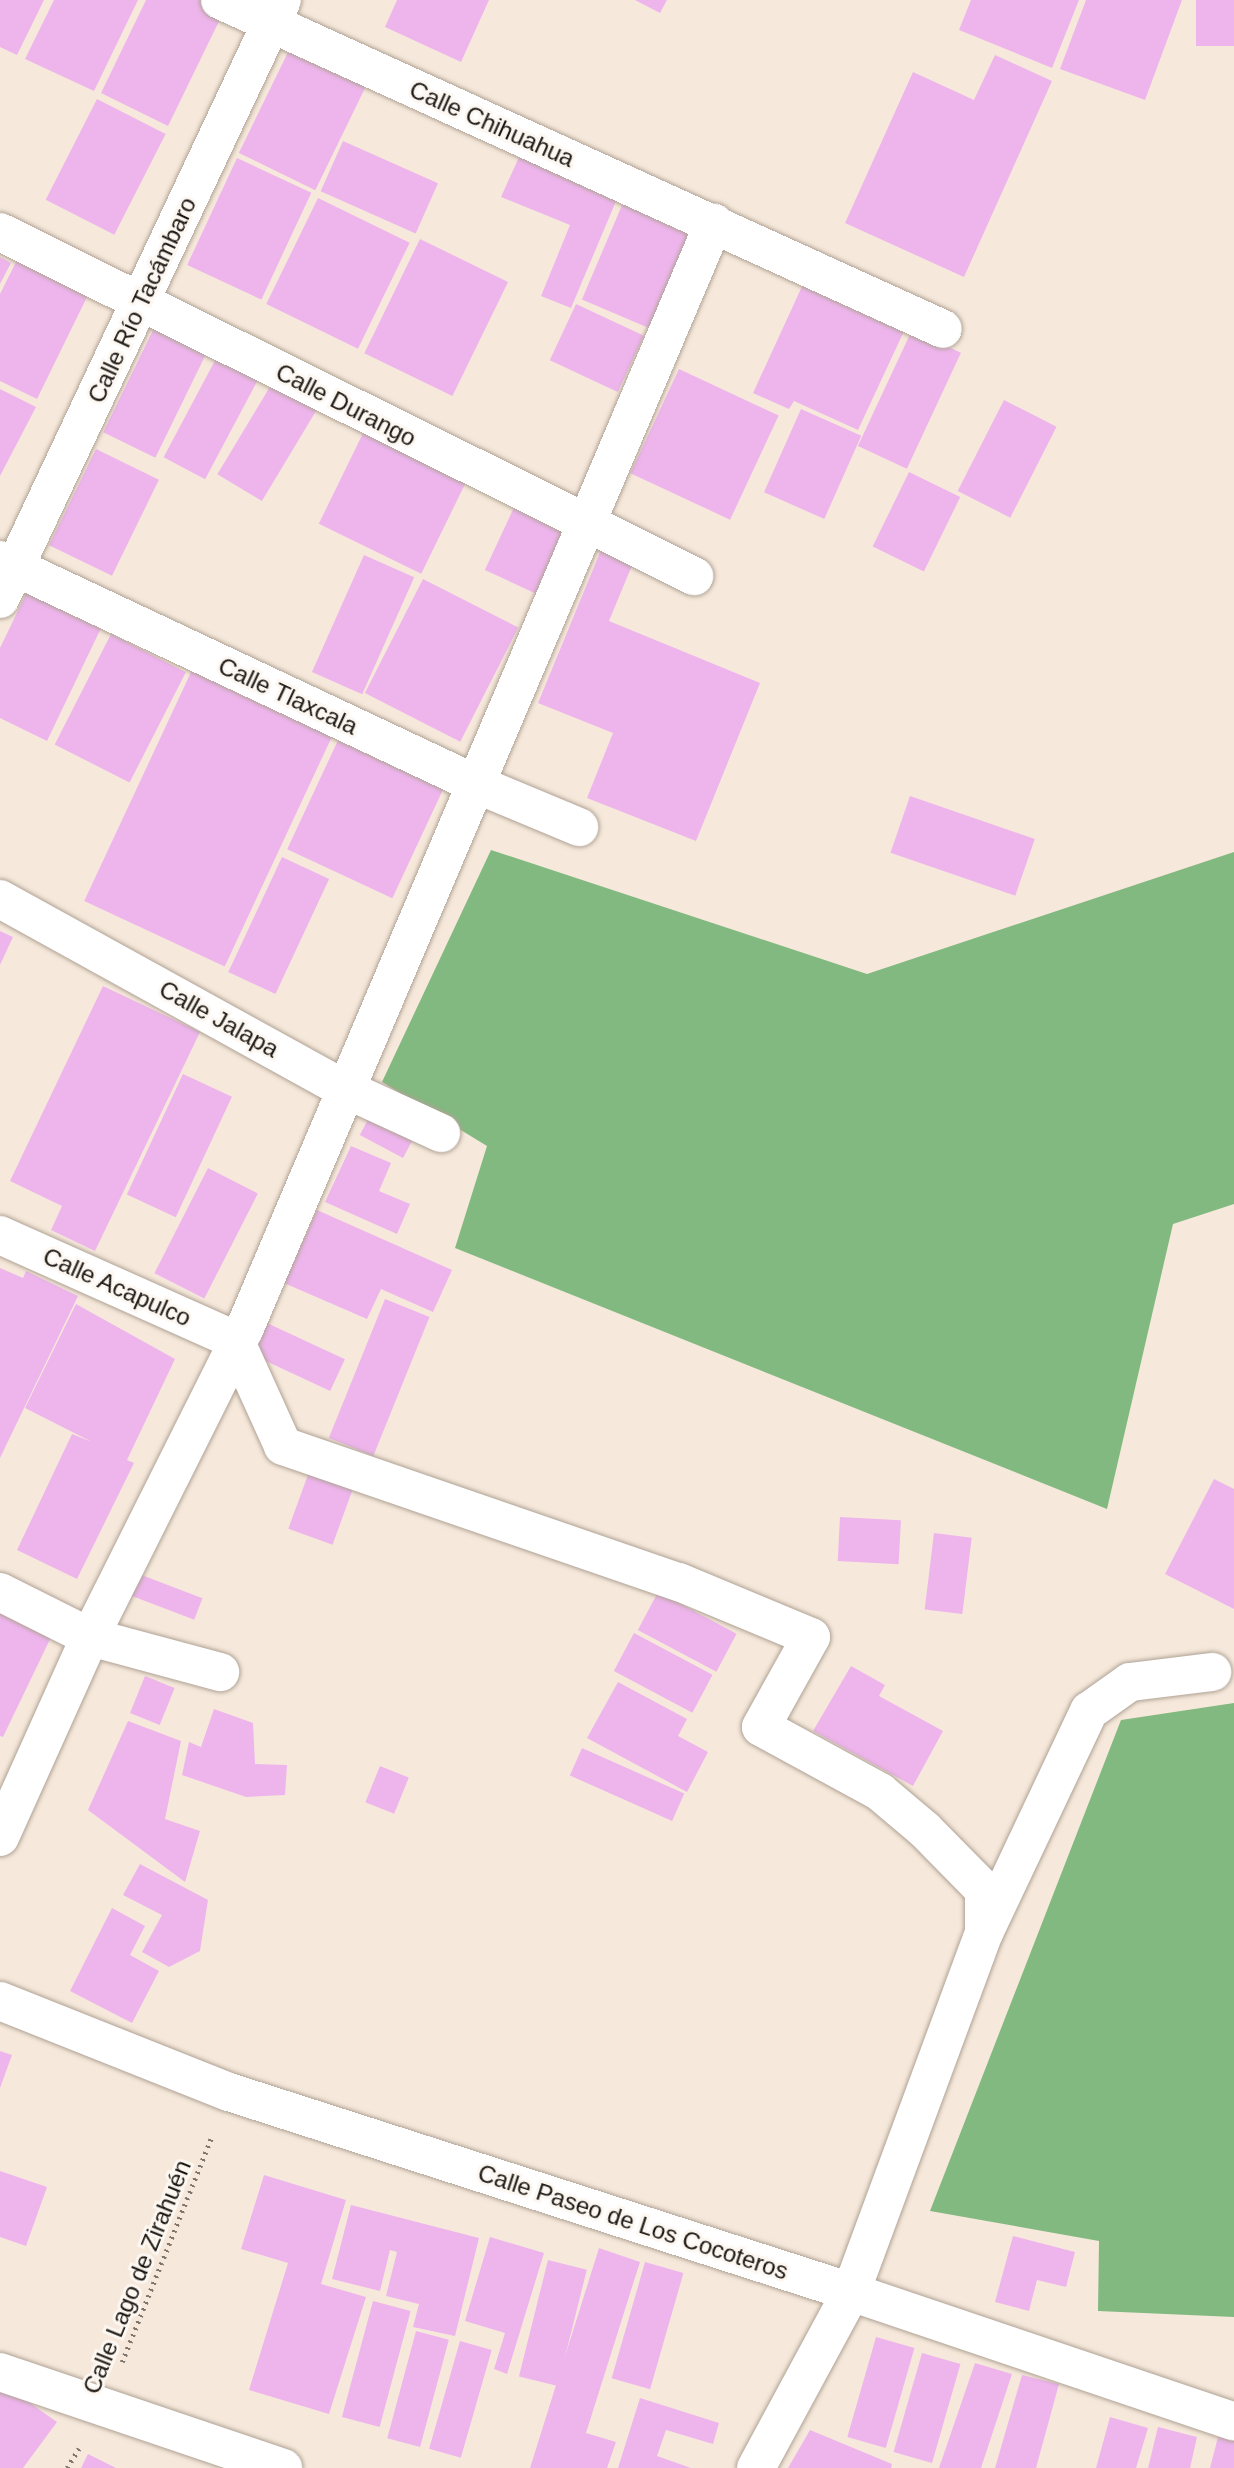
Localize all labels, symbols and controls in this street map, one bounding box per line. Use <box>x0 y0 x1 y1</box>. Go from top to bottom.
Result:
street label: Calle Chihuahua <box>405 75 579 173</box>
street label: Calle Río Tacámbaro <box>82 192 202 408</box>
street label: Calle Durango <box>271 357 421 453</box>
street label: Calle Tlaxcala <box>214 651 362 741</box>
street label: Calle Jalapa <box>154 974 284 1064</box>
street label: Calle Acapulco <box>38 1241 196 1333</box>
street label: Calle Lago de Zirahuén <box>77 2156 197 2398</box>
street label: Calle Paseo de Los Cocoteros <box>474 2158 792 2286</box>

